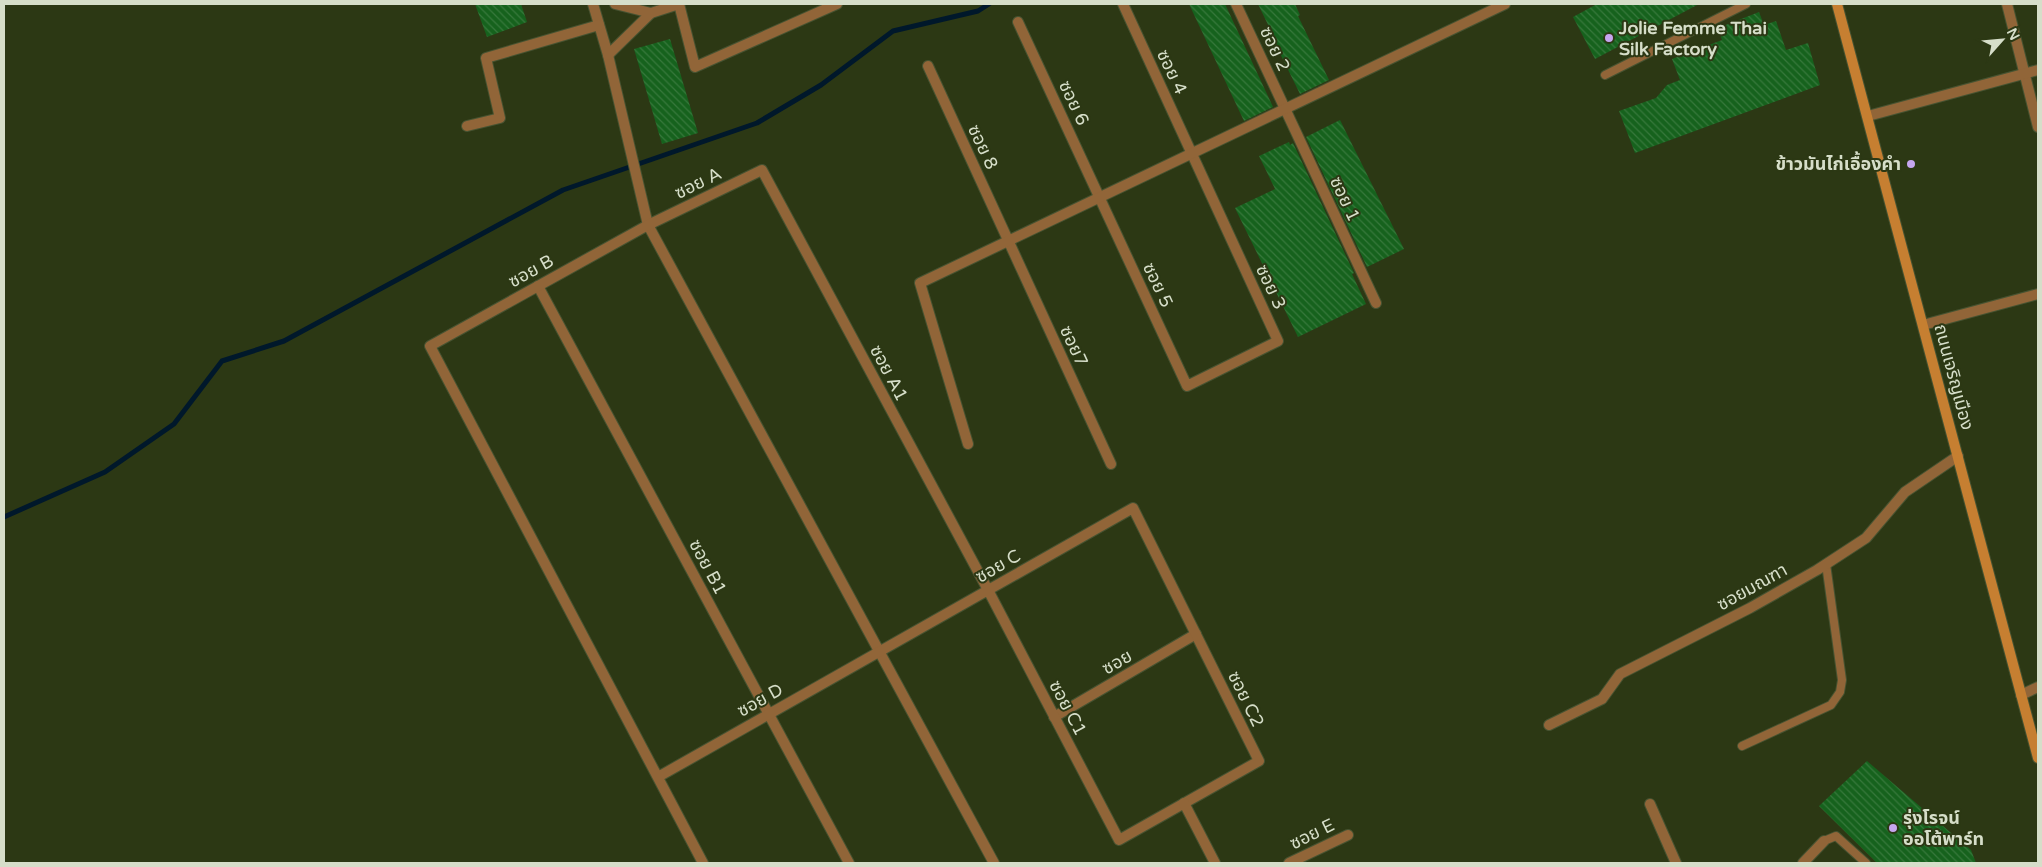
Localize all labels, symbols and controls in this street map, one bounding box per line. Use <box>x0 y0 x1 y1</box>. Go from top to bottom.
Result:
north arrow <box>1977 15 2027 65</box>
place label: Jolie Femme Thai Silk Factory <box>1618 17 1767 60</box>
street label: ซอย 2 <box>1255 23 1295 75</box>
text: N <box>2003 25 2023 43</box>
marker: Jolie Femme Thai Silk Factory <box>1603 32 1615 44</box>
street label: ซอย 4 <box>1152 46 1192 98</box>
street label: ซอย 6 <box>1054 77 1094 129</box>
street label: ซอย 8 <box>963 121 1003 173</box>
place label: ข้าวมันไก่เอื้องคํา <box>1775 151 1901 175</box>
marker: ข้าวมันไก่เอื้องคํา <box>1905 158 1917 170</box>
street label: ซอย A <box>671 162 725 204</box>
street label: ซอย 1 <box>1325 173 1365 225</box>
street label: ซอย B <box>505 250 557 292</box>
street label: ซอย 5 <box>1138 259 1178 311</box>
street label: ซอย 3 <box>1251 261 1291 313</box>
street label: ซอย7 <box>1055 322 1093 370</box>
street label: ถนนเจริญเมือง <box>1929 322 1979 432</box>
street label: ซอย A1 <box>865 341 913 405</box>
street label: ซอย B1 <box>684 536 732 598</box>
street label: ซอย C <box>972 544 1024 588</box>
street label: ซอยมณฑา <box>1713 559 1791 615</box>
street label: ซอย <box>1098 645 1136 679</box>
street label: ซอย C2 <box>1223 667 1269 731</box>
street label: ซอย C1 <box>1044 677 1092 739</box>
street label: ซอย D <box>733 678 787 722</box>
place label: รุ่งโรจน์ ออโต้พาร์ท <box>1903 807 1984 850</box>
street label: ซอย E <box>1286 814 1338 854</box>
marker: รุ่งโรจน์ ออโต้พาร์ท <box>1887 822 1899 834</box>

